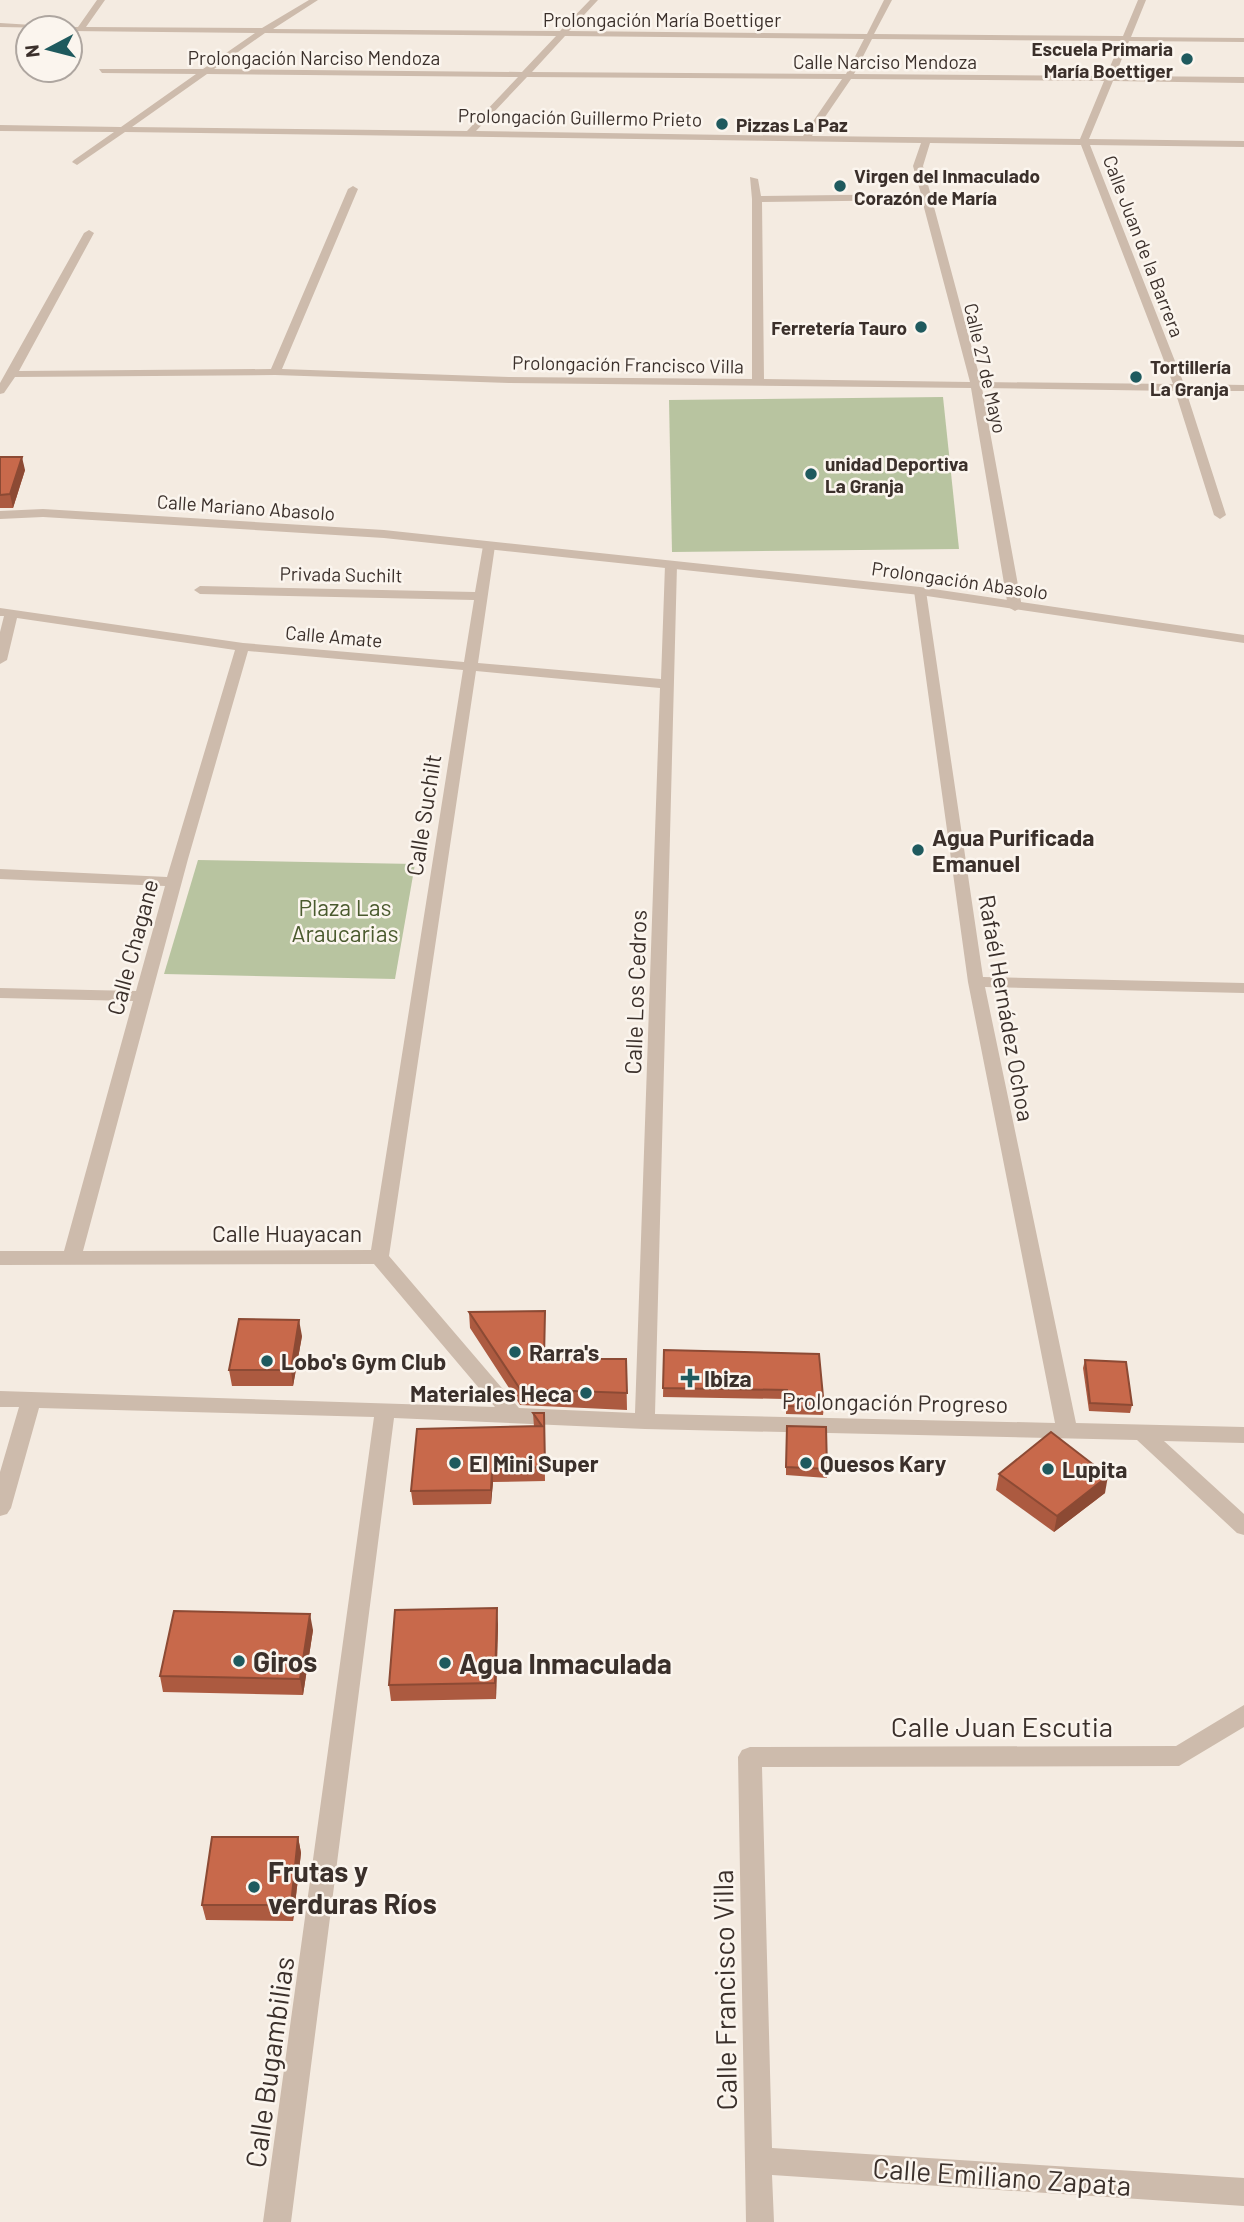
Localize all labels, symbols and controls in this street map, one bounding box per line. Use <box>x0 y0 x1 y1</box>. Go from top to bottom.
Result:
street label: Prolongación María Boettiger <box>543 8 781 31</box>
north arrow <box>14 14 84 84</box>
place label: Escuela Primaria María Boettiger <box>1031 37 1174 82</box>
text: N <box>19 43 44 59</box>
street label: Prolongación Narciso Mendoza <box>188 46 440 69</box>
street label: Calle Narciso Mendoza <box>793 50 977 73</box>
marker: Escuela Primaria María Boettiger <box>1179 51 1195 67</box>
street label: Prolongación Guillermo Prieto <box>458 103 702 131</box>
place label: Pizzas La Paz <box>736 113 848 136</box>
marker: Pizzas La Paz <box>714 116 730 132</box>
street label: Calle Juan de la Barrera <box>1099 152 1189 340</box>
place label: Virgen del Inmaculado Corazón de María <box>854 164 1040 209</box>
marker: Virgen del Inmaculado Corazón de María <box>832 178 848 194</box>
street label: Calle 27 de Mayo <box>960 301 1012 435</box>
place label: Ferretería Tauro <box>771 316 907 339</box>
marker: Ferretería Tauro <box>913 319 929 335</box>
street label: Prolongación Francisco Villa <box>512 350 744 378</box>
place label: Tortillería La Granja <box>1150 355 1231 400</box>
marker: Tortillería La Granja <box>1128 369 1144 385</box>
place label: unidad Deportiva La Granja <box>825 452 968 497</box>
marker: unidad Deportiva La Granja <box>803 466 819 482</box>
street label: Calle Mariano Abasolo <box>156 489 336 525</box>
street label: Prolongación Abasolo <box>870 556 1050 604</box>
street label: Privada Suchilt <box>279 561 403 587</box>
street label: Calle Amate <box>284 620 384 652</box>
street label: Calle Suchilt <box>400 752 446 878</box>
place label: Agua Purificada Emanuel <box>932 823 1094 877</box>
marker: Agua Purificada Emanuel <box>910 842 926 858</box>
street label: Calle Chagane <box>100 876 164 1018</box>
park label: Plaza Las Araucarias <box>291 893 399 947</box>
street label: Rafaél Hernádez Ochoa <box>973 893 1041 1123</box>
street label: Calle Los Cedros <box>618 909 652 1075</box>
street label: Calle Huayacan <box>212 1219 362 1247</box>
place label: Rarra's <box>529 1338 599 1366</box>
marker: Rarra's <box>507 1344 523 1360</box>
place label: Lobo's Gym Club <box>281 1347 446 1375</box>
marker: Lobo's Gym Club <box>259 1353 275 1369</box>
place label: Ibiza <box>704 1364 752 1392</box>
marker: Ibiza <box>682 1370 698 1386</box>
place label: Materiales Heca <box>410 1379 572 1407</box>
marker: Materiales Heca <box>578 1385 594 1401</box>
street label: Prolongación Progreso <box>782 1386 1008 1418</box>
place label: El Mini Super <box>469 1449 599 1477</box>
place label: Quesos Kary <box>820 1449 947 1477</box>
marker: El Mini Super <box>447 1455 463 1471</box>
marker: Quesos Kary <box>798 1455 814 1471</box>
place label: Lupita <box>1062 1455 1128 1483</box>
marker: Lupita <box>1040 1461 1056 1477</box>
place label: Giros <box>253 1644 317 1678</box>
place label: Agua Inmaculada <box>459 1646 672 1680</box>
marker: Giros <box>231 1653 247 1669</box>
marker: Agua Inmaculada <box>437 1655 453 1671</box>
street label: Calle Juan Escutia <box>891 1709 1113 1743</box>
place label: Frutas y verduras Ríos <box>268 1854 437 1920</box>
street label: Calle Francisco Villa <box>705 1869 743 2111</box>
marker: Frutas y verduras Ríos <box>246 1879 262 1895</box>
street label: Calle Bugambilias <box>237 1954 301 2170</box>
street label: Calle Emiliano Zapata <box>872 2150 1132 2202</box>

